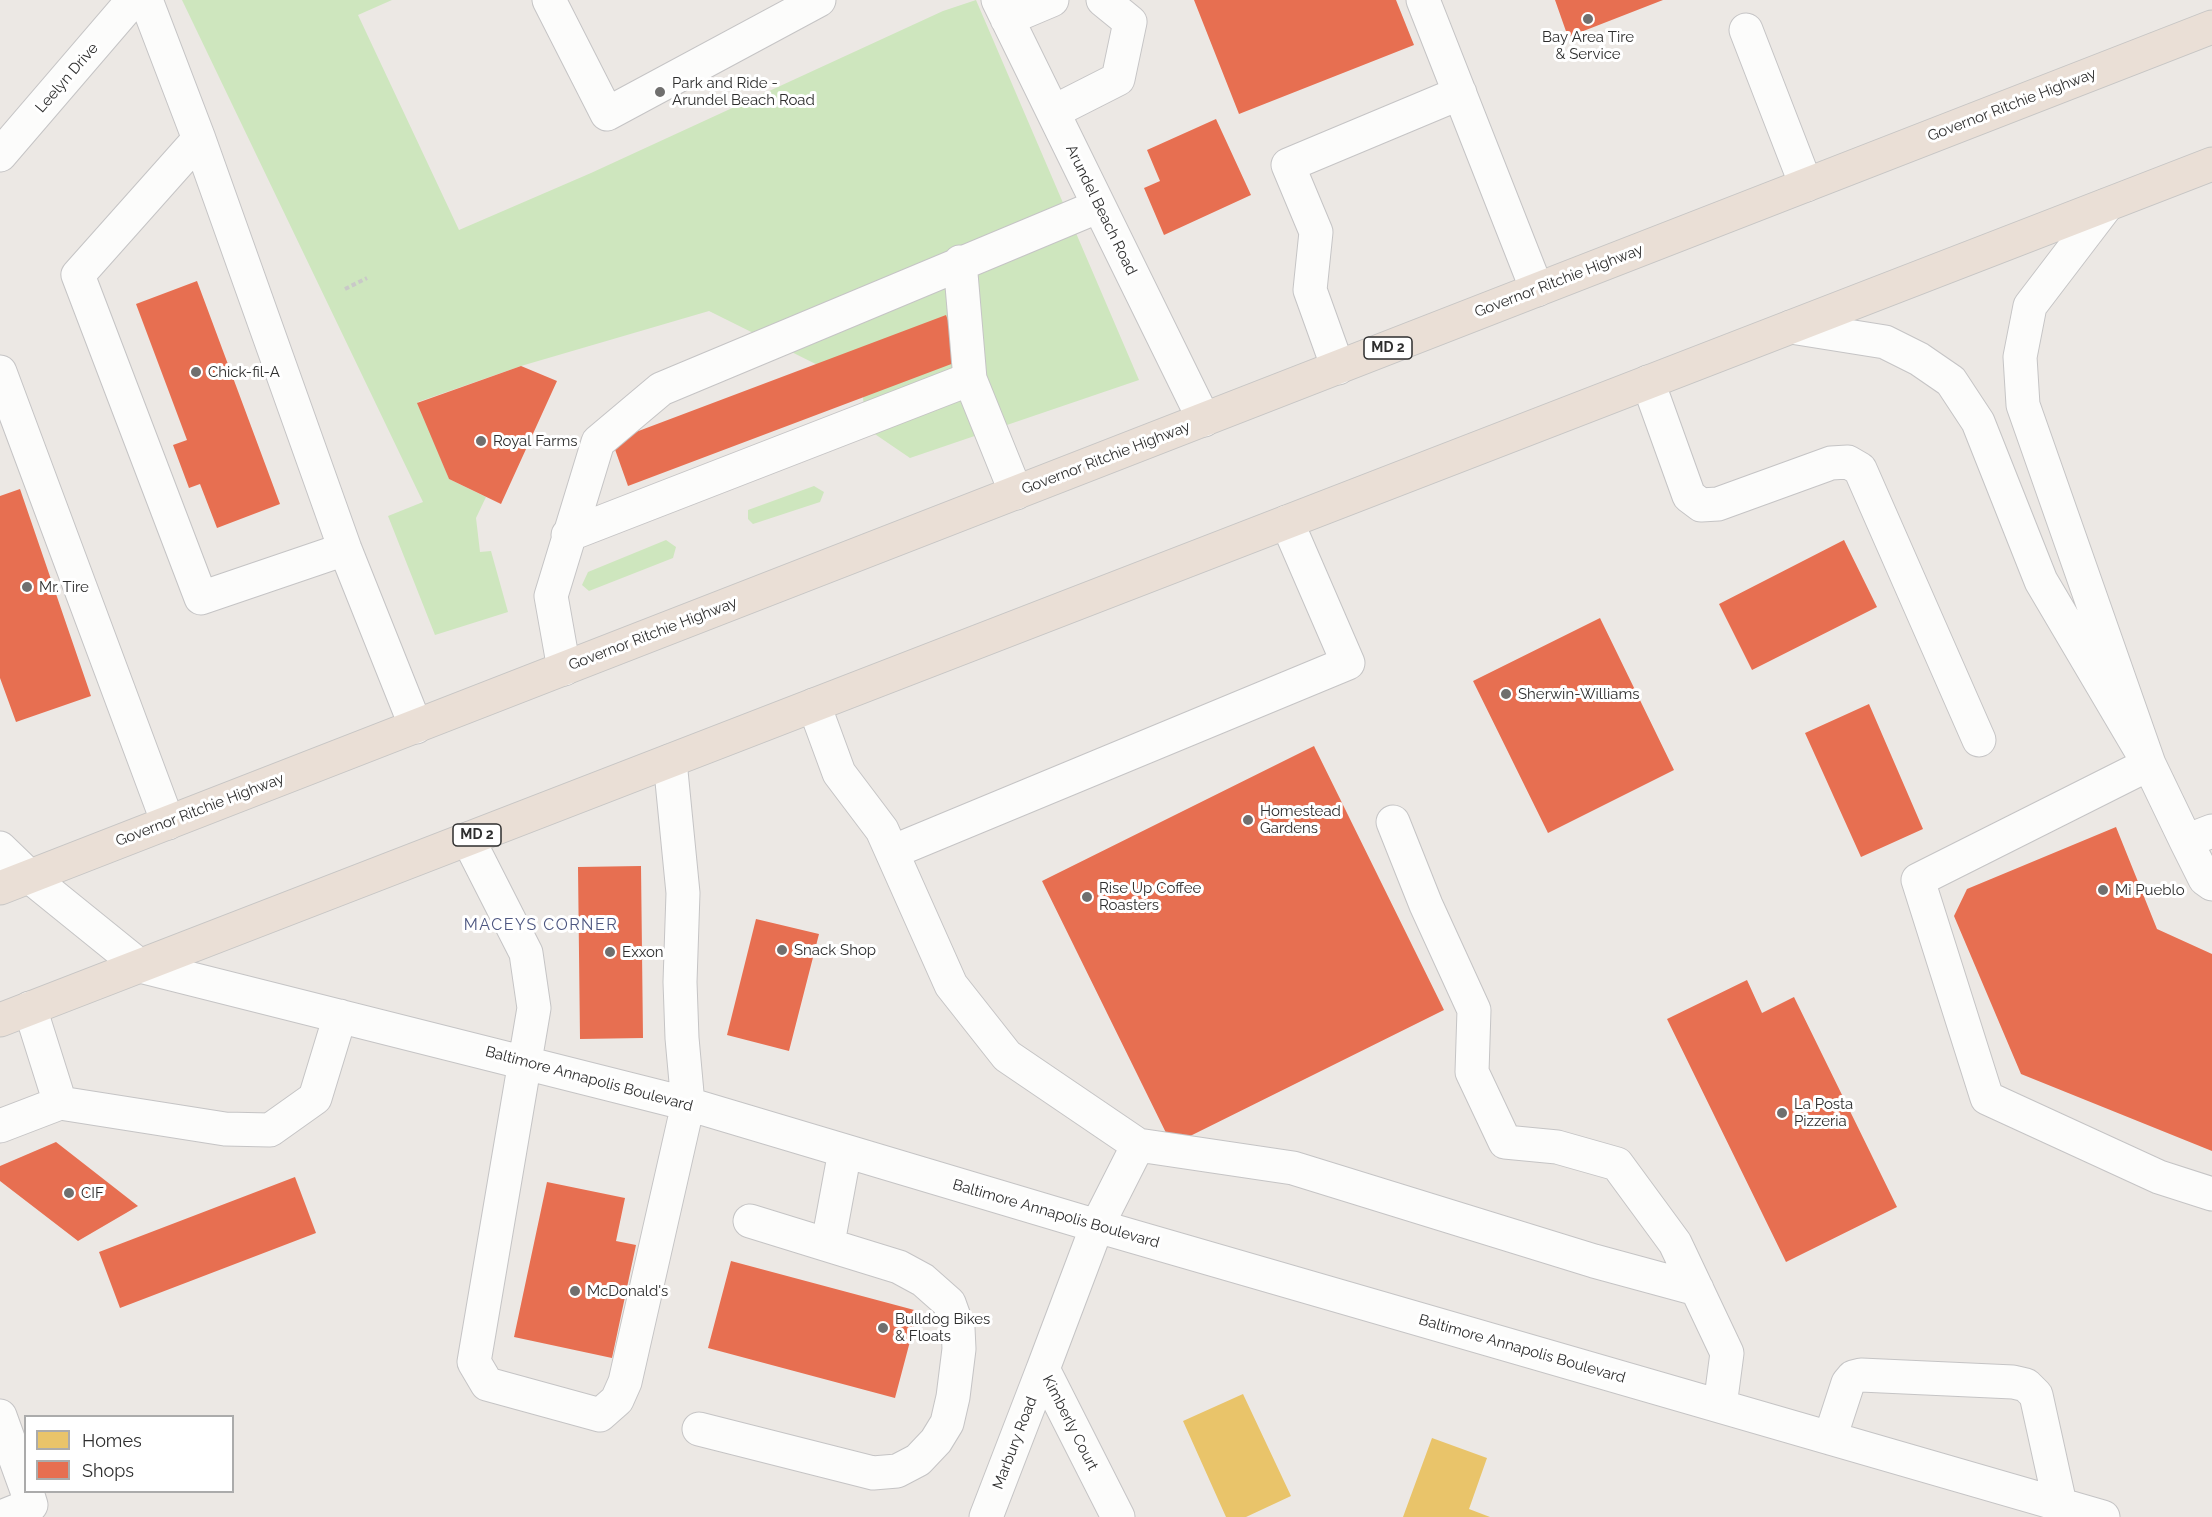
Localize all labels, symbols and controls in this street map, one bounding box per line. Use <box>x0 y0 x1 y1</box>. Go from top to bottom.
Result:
marker: Bay Area Tire & Service <box>1581 12 1595 26</box>
place label: Bay Area Tire & Service <box>1542 28 1634 63</box>
street label: Leelyn Drive <box>32 39 102 117</box>
street label: Governor Ritchie Highway <box>1925 65 2099 145</box>
place label: Park and Ride - Arundel Beach Road <box>672 74 815 109</box>
marker: Park and Ride - Arundel Beach Road <box>653 85 667 99</box>
street label: Arundel Beach Road <box>1062 142 1140 278</box>
street label: Governor Ritchie Highway <box>1472 241 1646 321</box>
road number: MD 2 <box>1364 337 1412 359</box>
place label: Chick-fil-A <box>208 363 280 381</box>
marker: Chick-fil-A <box>189 365 203 379</box>
street label: Governor Ritchie Highway <box>1019 418 1193 498</box>
place label: Royal Farms <box>493 432 578 450</box>
marker: Royal Farms <box>474 434 488 448</box>
place label: Mr. Tire <box>39 578 89 596</box>
marker: Mr. Tire <box>20 580 34 594</box>
street label: Governor Ritchie Highway <box>566 594 740 674</box>
place label: Sherwin-Williams <box>1518 685 1640 703</box>
marker: Sherwin-Williams <box>1499 687 1513 701</box>
street label: Governor Ritchie Highway <box>113 770 287 850</box>
place label: Homestead Gardens <box>1260 802 1341 837</box>
marker: Homestead Gardens <box>1241 813 1255 827</box>
road number: MD 2 <box>453 824 501 846</box>
place label: Rise Up Coffee Roasters <box>1099 879 1201 914</box>
place label: Mi Pueblo <box>2115 881 2185 899</box>
marker: Mi Pueblo <box>2096 883 2110 897</box>
marker: Rise Up Coffee Roasters <box>1080 890 1094 904</box>
district label: MACEYS CORNER <box>464 915 618 935</box>
place label: Snack Shop <box>794 941 876 959</box>
place label: Exxon <box>622 943 664 961</box>
marker: Snack Shop <box>775 943 789 957</box>
marker: Exxon <box>603 945 617 959</box>
street label: Baltimore Annapolis Boulevard <box>483 1043 695 1115</box>
place label: La Posta Pizzeria <box>1794 1095 1853 1130</box>
marker: La Posta Pizzeria <box>1775 1106 1789 1120</box>
street label: Baltimore Annapolis Boulevard <box>951 1176 1161 1252</box>
place label: CIF <box>81 1184 104 1202</box>
marker: CIF <box>62 1186 76 1200</box>
place label: McDonald's <box>587 1282 668 1300</box>
marker: McDonald's <box>568 1284 582 1298</box>
place label: Bulldog Bikes & Floats <box>895 1310 990 1345</box>
street label: Baltimore Annapolis Boulevard <box>1417 1311 1627 1387</box>
marker: Bulldog Bikes & Floats <box>876 1321 890 1335</box>
street label: Kimberly Court <box>1038 1372 1102 1474</box>
street label: Marbury Road <box>989 1394 1041 1492</box>
legend <box>24 1415 234 1493</box>
text: Homes <box>82 1430 142 1451</box>
text: Shops <box>82 1460 134 1481</box>

